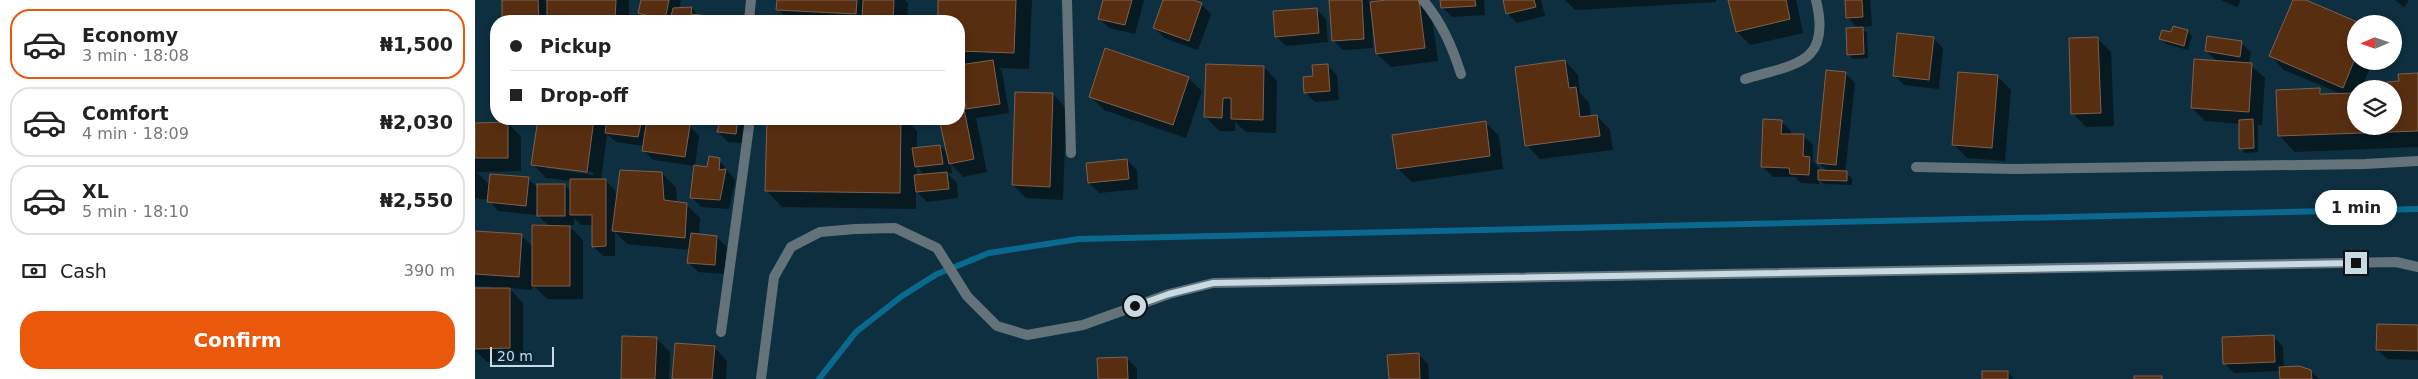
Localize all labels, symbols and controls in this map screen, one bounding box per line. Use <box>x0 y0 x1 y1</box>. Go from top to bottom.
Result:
north arrow <box>2347 15 2403 70</box>
map controls <box>2347 15 2402 135</box>
icon: car <box>22 22 67 67</box>
text: Economy <box>82 24 178 46</box>
text: ₦1,500 <box>380 33 453 55</box>
text: Pickup <box>540 35 611 57</box>
text: 3 min · 18:08 <box>82 46 189 65</box>
button: layers <box>2347 80 2402 135</box>
text: Drop-off <box>540 84 628 106</box>
icon: car <box>22 100 67 145</box>
text: Comfort <box>82 102 169 124</box>
text: ₦2,030 <box>380 111 453 133</box>
text: 4 min · 18:09 <box>82 124 189 143</box>
icon: car <box>22 178 67 223</box>
text: XL <box>82 180 109 202</box>
text: ₦2,550 <box>380 189 453 211</box>
callout: 1 min <box>2315 190 2397 226</box>
text: 1 min <box>2331 198 2381 217</box>
text: 5 min · 18:10 <box>82 202 189 221</box>
route end <box>2345 252 2367 274</box>
icon: cash <box>20 257 48 285</box>
text: Cash <box>60 260 107 282</box>
text: 390 m <box>404 261 455 280</box>
route start <box>1124 295 1146 317</box>
button: Confirm <box>20 311 455 369</box>
scale bar <box>490 344 554 367</box>
text: 20 m <box>497 348 533 364</box>

